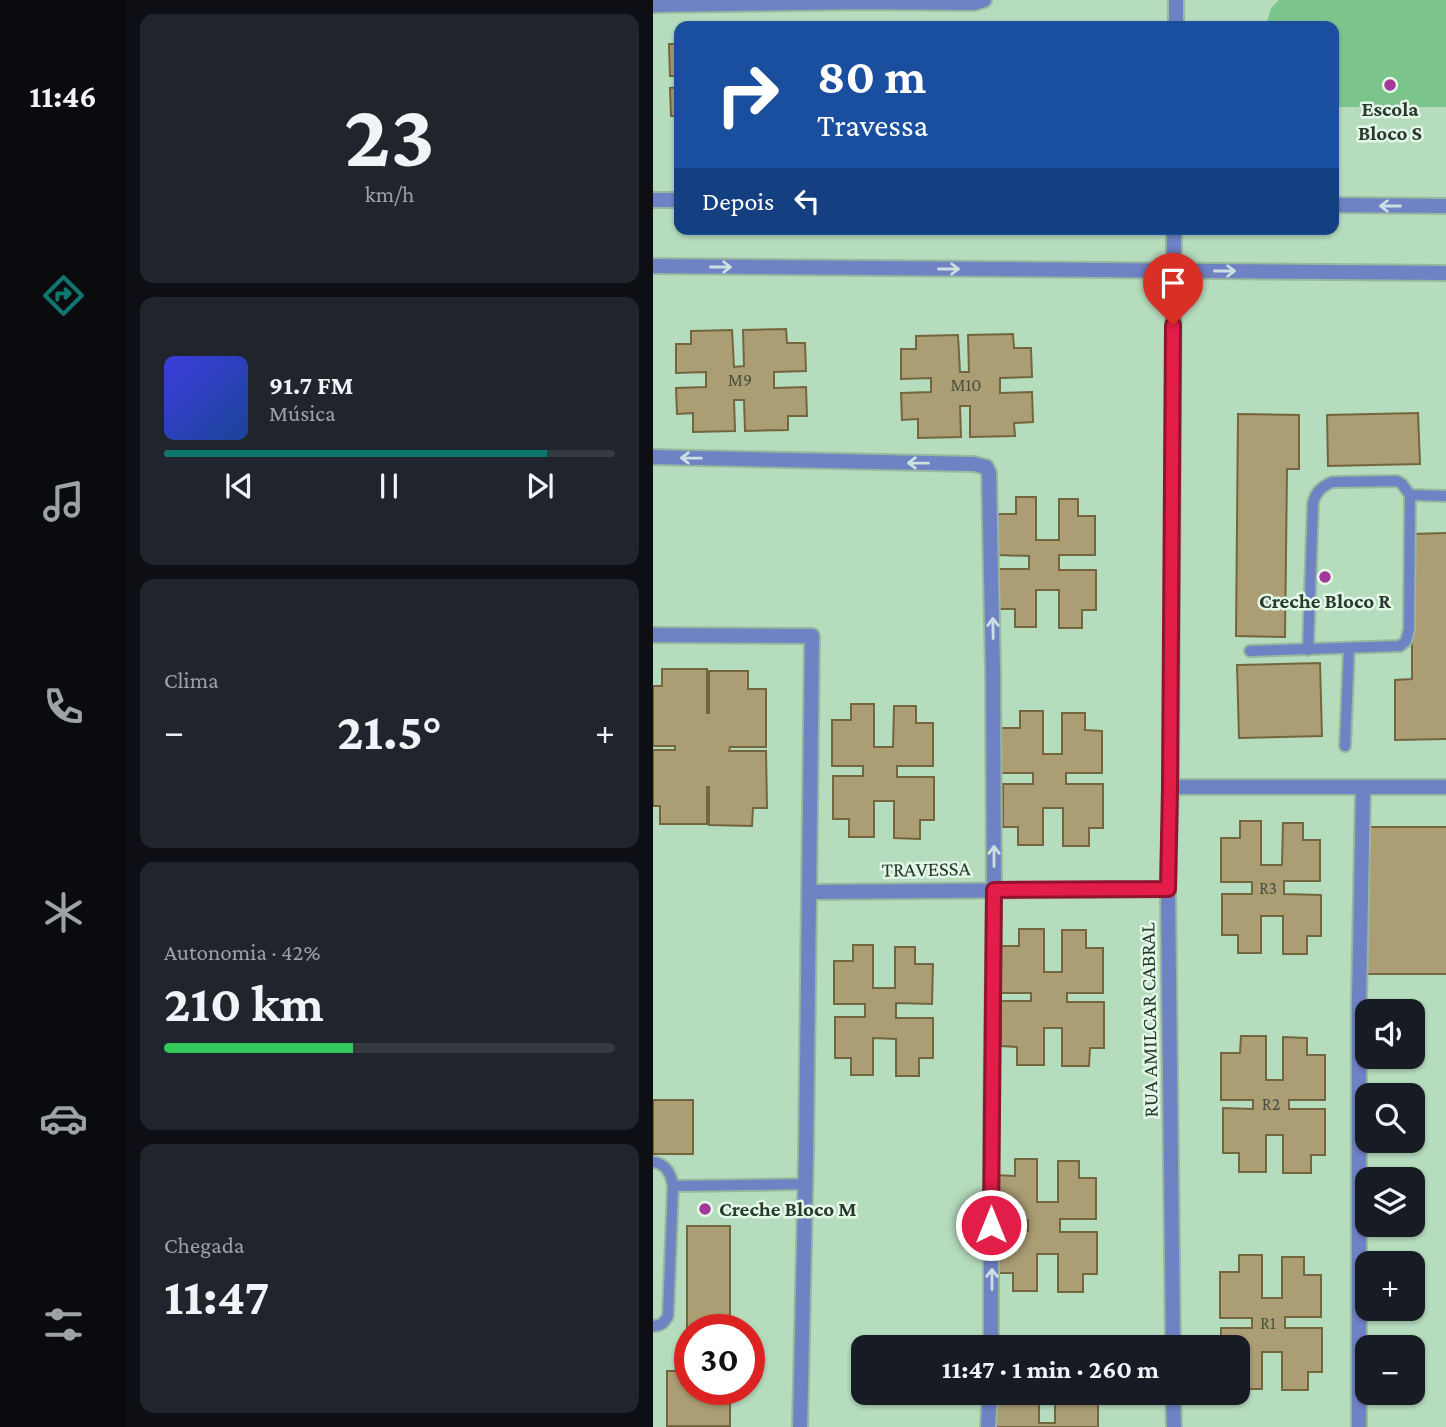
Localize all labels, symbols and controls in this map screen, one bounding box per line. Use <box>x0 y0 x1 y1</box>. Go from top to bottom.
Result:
icon: right <box>702 49 793 140</box>
text: 80 m <box>817 49 926 104</box>
marker: Escola Bloco S <box>1382 77 1398 93</box>
text: 11:46 <box>29 78 97 114</box>
text: 23 <box>344 84 435 186</box>
place label: Escola Bloco S <box>1358 97 1422 145</box>
text: Travessa <box>817 107 928 143</box>
text: km/h <box>365 181 414 207</box>
icon: left <box>788 182 826 220</box>
text: Depois <box>702 187 774 216</box>
one-way arrow <box>1379 199 1402 213</box>
pin <box>1143 253 1203 325</box>
one-way arrow <box>709 260 732 274</box>
one-way arrow <box>937 262 960 275</box>
icon: arrive <box>1154 264 1192 302</box>
one-way arrow <box>1213 264 1236 278</box>
icon: directions <box>39 271 88 320</box>
house number: M9 <box>728 370 752 390</box>
text: 91.7 FM <box>269 371 353 400</box>
house number: M10 <box>950 375 982 395</box>
text: Música <box>269 400 336 426</box>
one-way arrow <box>680 451 703 465</box>
one-way arrow <box>907 456 930 470</box>
icon: previous <box>220 467 258 505</box>
icon: pause <box>370 467 408 505</box>
icon: next <box>521 467 559 505</box>
icon: music <box>39 477 88 526</box>
marker: Creche Bloco R <box>1317 569 1333 585</box>
place label: Creche Bloco R <box>1259 589 1391 613</box>
one-way arrow <box>986 617 999 640</box>
text: Clima <box>164 667 219 693</box>
icon: phone <box>39 682 88 731</box>
text: 21.5° <box>337 702 442 760</box>
text: − <box>164 710 184 752</box>
text: + <box>595 710 615 752</box>
one-way arrow <box>987 845 1001 868</box>
street label: TRAVESSA <box>881 856 971 882</box>
house number: R3 <box>1259 878 1277 898</box>
icon: climate <box>39 888 88 937</box>
street label: RUA AMILCAR CABRAL <box>1135 922 1163 1118</box>
text: Autonomia · 42% <box>164 939 320 965</box>
text: 210 km <box>164 974 324 1032</box>
map controls <box>1355 999 1425 1405</box>
button: sound <box>1355 999 1425 1069</box>
button: search <box>1355 1083 1425 1153</box>
icon: car <box>39 1094 88 1143</box>
house number: R2 <box>1262 1094 1280 1114</box>
button: layers <box>1355 1167 1425 1237</box>
position arrow <box>954 1188 1028 1262</box>
place label: Creche Bloco M <box>719 1197 857 1221</box>
marker: Creche Bloco M <box>697 1201 713 1217</box>
text: Chegada <box>164 1232 244 1258</box>
button: + <box>1355 1251 1425 1321</box>
text: 11:47 <box>164 1267 269 1325</box>
one-way arrow <box>985 1268 999 1291</box>
icon: filters <box>39 1300 88 1349</box>
house number: R1 <box>1260 1313 1276 1333</box>
speed limit sign: 30 <box>674 1314 765 1405</box>
button: − <box>1355 1335 1425 1405</box>
text: 11:47 · 1 min · 260 m <box>942 1355 1159 1384</box>

